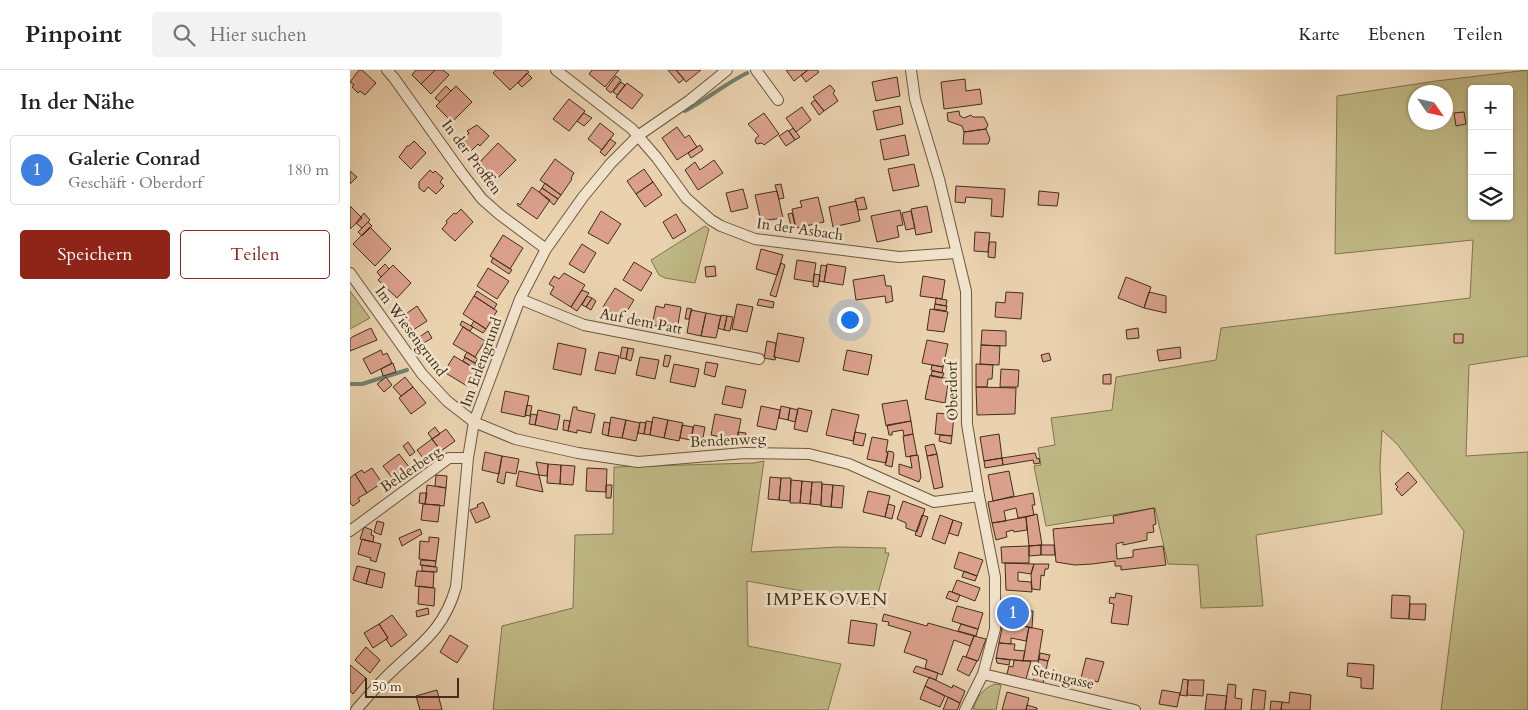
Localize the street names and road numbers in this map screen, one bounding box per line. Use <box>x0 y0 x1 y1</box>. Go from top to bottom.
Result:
street label: In der Proffen <box>437 116 507 199</box>
street label: In der Asbach <box>755 213 845 245</box>
street label: Im Wiesengrund <box>370 282 452 380</box>
street label: Auf dem Patt <box>598 303 684 339</box>
street label: Im Erlengrund <box>455 314 507 410</box>
street label: Oberdorf <box>941 359 963 421</box>
street label: Bendenweg <box>689 428 767 452</box>
street label: Belderberg <box>376 441 446 497</box>
street label: Steingasse <box>1030 660 1096 694</box>

